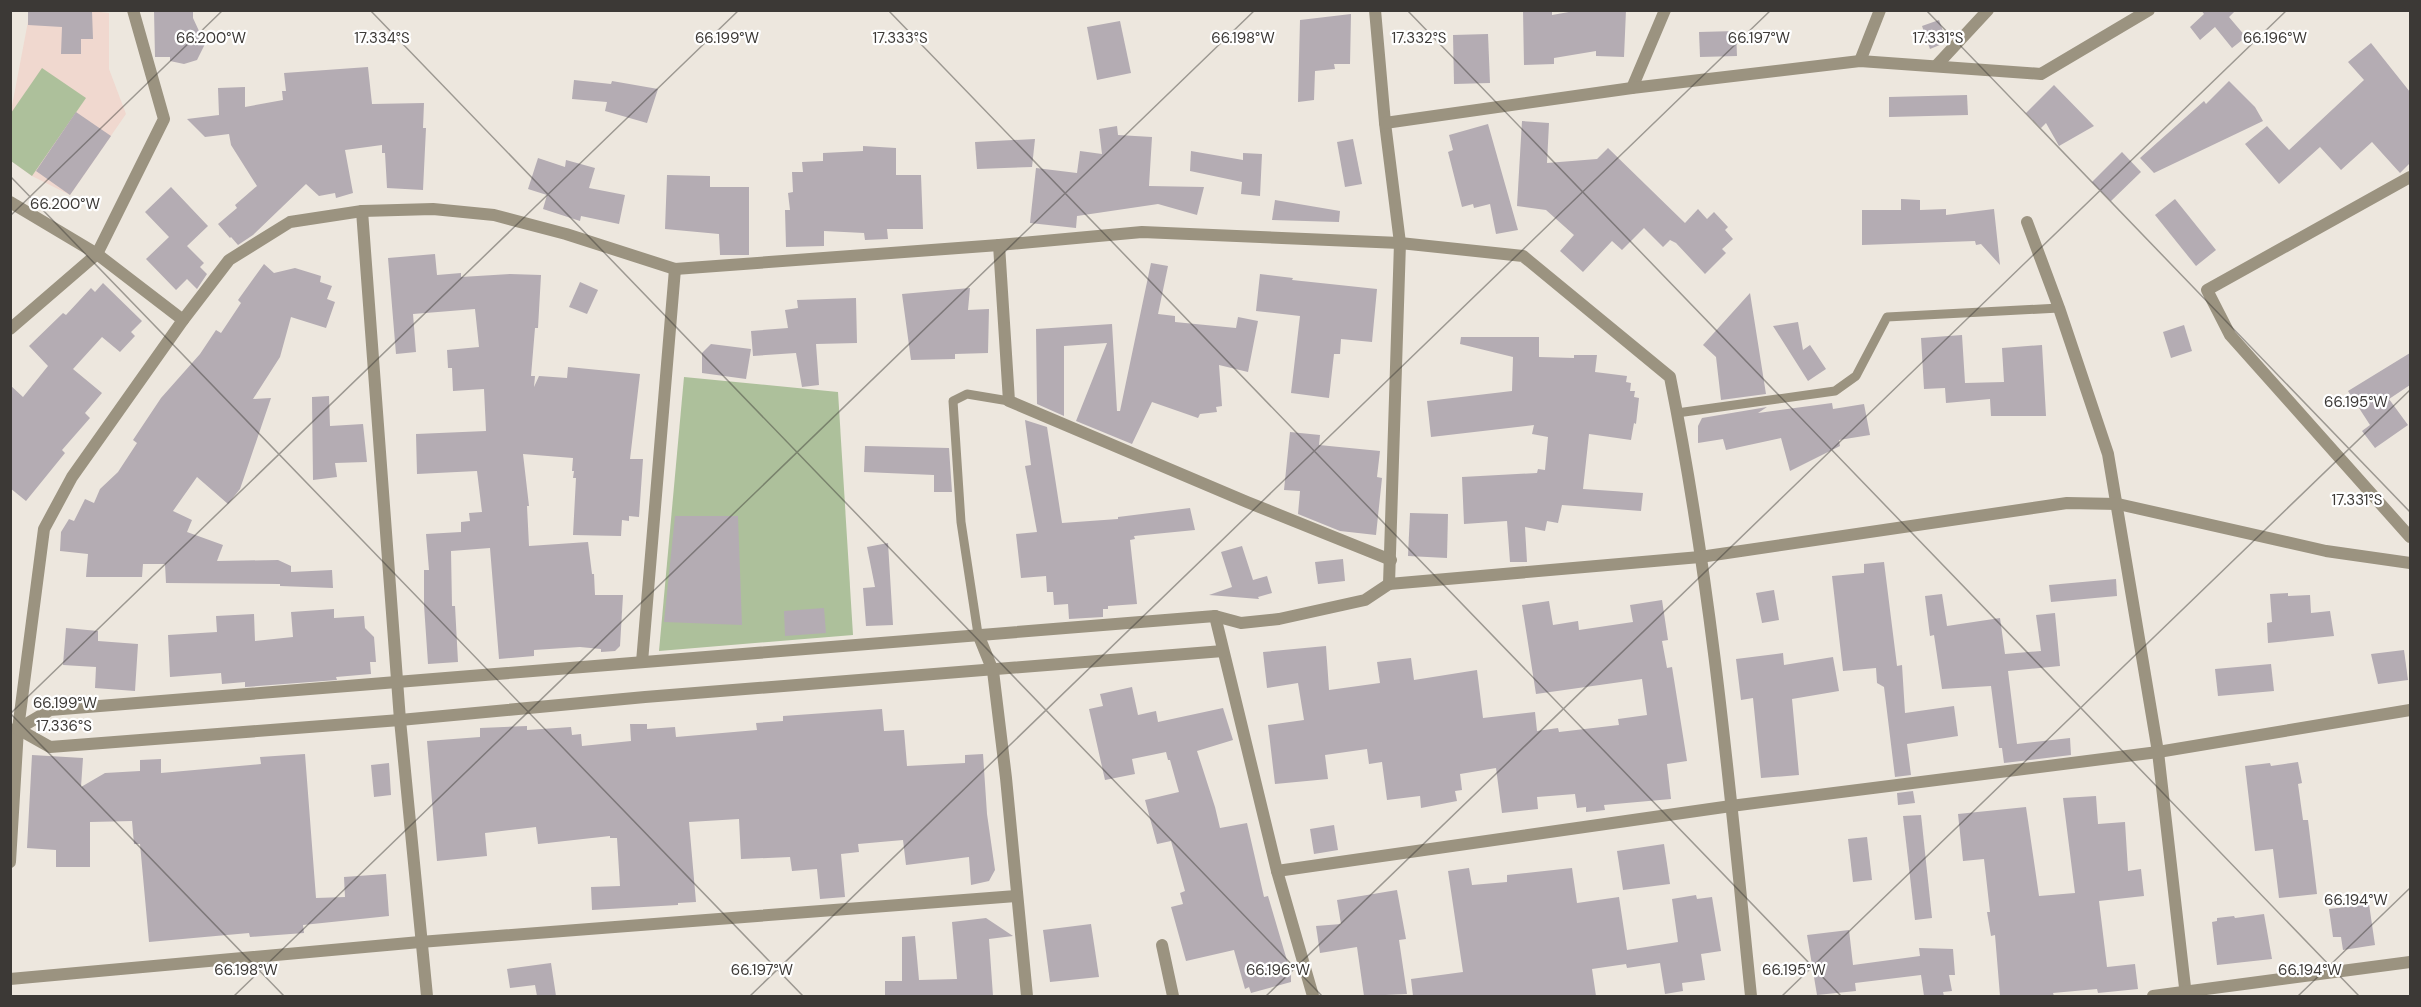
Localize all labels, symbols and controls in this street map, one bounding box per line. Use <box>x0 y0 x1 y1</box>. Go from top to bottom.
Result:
text: 66.200°W <box>176 28 246 48</box>
text: 17.334°S <box>354 28 410 48</box>
text: 66.199°W <box>695 28 760 48</box>
text: 17.333°S <box>872 28 928 48</box>
text: 66.198°W <box>1211 28 1275 48</box>
text: 17.332°S <box>1392 28 1447 48</box>
text: 66.197°W <box>1728 28 1791 48</box>
text: 17.331°S <box>1913 28 1964 48</box>
text: 66.196°W <box>2243 28 2308 48</box>
text: 66.200°W <box>30 194 100 214</box>
text: 66.195°W <box>2324 392 2388 412</box>
text: 17.331°S <box>2332 490 2383 510</box>
text: 66.199°W <box>33 693 98 713</box>
text: 17.336°S <box>36 716 92 736</box>
text: 66.194°W <box>2324 890 2388 910</box>
text: 66.198°W <box>214 960 278 980</box>
text: 66.197°W <box>731 960 794 980</box>
text: 66.196°W <box>1246 960 1311 980</box>
text: 66.195°W <box>1762 960 1826 980</box>
text: 66.194°W <box>2278 960 2342 980</box>

